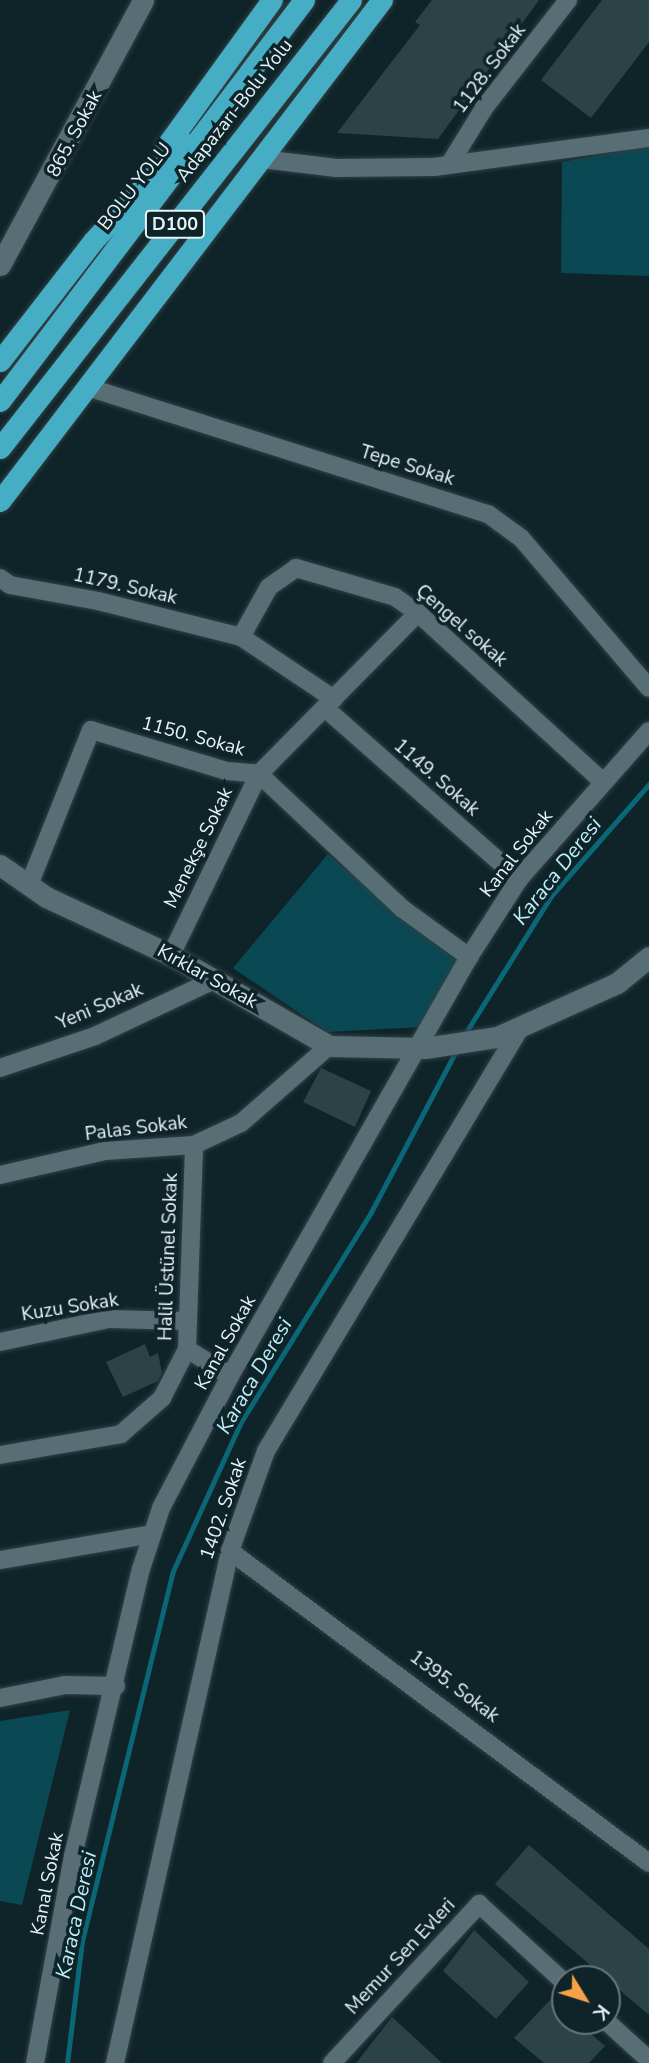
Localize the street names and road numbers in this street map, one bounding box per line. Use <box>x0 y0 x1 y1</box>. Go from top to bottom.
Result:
street label: 1128. Sokak <box>449 20 531 118</box>
street label: Adapazarı-Bolu Yolu <box>172 35 298 187</box>
street label: 865. Sokak <box>43 87 107 181</box>
street label: BOLU YOLU <box>94 139 176 235</box>
road number: D100 <box>144 210 206 238</box>
street label: Tepe Sokak <box>357 441 457 491</box>
street label: 1179. Sokak <box>71 564 179 610</box>
street label: Çengel sokak <box>411 580 511 672</box>
street label: 1150. Sokak <box>139 712 247 762</box>
street label: 1149. Sokak <box>389 735 483 821</box>
street label: Menekşe Sokak <box>160 784 238 912</box>
street label: Kanal Sokak <box>476 806 558 902</box>
street label: Kırklar Sokak <box>153 940 261 1014</box>
street label: Yeni Sokak <box>54 979 146 1035</box>
street label: Palas Sokak <box>84 1111 188 1147</box>
street label: Halil Üstünel Sokak <box>155 1173 183 1341</box>
street label: Kuzu Sokak <box>20 1289 120 1327</box>
street label: Kanal Sokak <box>191 1292 261 1394</box>
street label: 1402. Sokak <box>196 1455 252 1563</box>
street label: 1395. Sokak <box>405 1646 503 1728</box>
street label: Kanal Sokak <box>27 1831 69 1937</box>
street label: Memur Sen Evleri <box>342 1894 460 2020</box>

